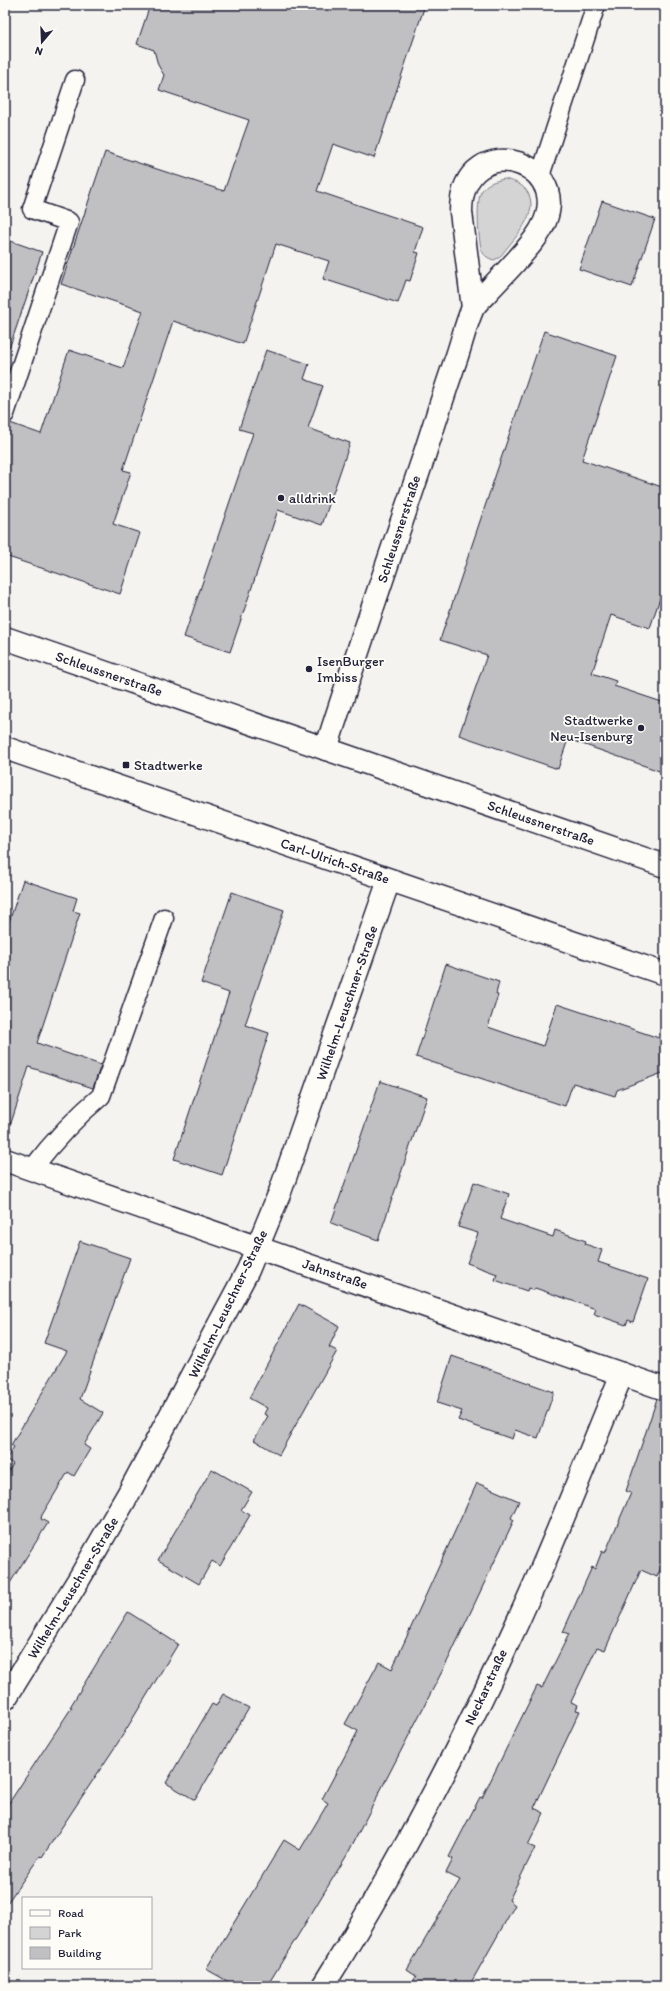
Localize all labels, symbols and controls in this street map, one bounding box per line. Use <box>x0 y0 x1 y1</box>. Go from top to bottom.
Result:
north arrow <box>22 22 62 62</box>
text: N <box>33 44 45 58</box>
street label: Schleussnerstraße <box>374 473 425 585</box>
place label: alldrink <box>289 490 336 507</box>
marker: alldrink <box>276 493 286 503</box>
street label: Schleussnerstraße <box>53 648 165 700</box>
place label: IsenBurger Imbiss <box>317 653 385 686</box>
marker: IsenBurger Imbiss <box>304 664 314 674</box>
place label: Stadtwerke Neu-Isenburg <box>550 712 634 745</box>
marker: Stadtwerke Neu-Isenburg <box>636 723 646 733</box>
place label: Stadtwerke <box>134 757 203 774</box>
marker: Stadtwerke <box>121 760 131 770</box>
street label: Schleussnerstraße <box>485 797 597 849</box>
street label: Carl-Ulrich-Straße <box>278 834 392 888</box>
street label: Wilhelm-Leuschner-Straße <box>312 923 382 1083</box>
street label: Wilhelm-Leuschner-Straße <box>185 1227 271 1381</box>
street label: Jahnstraße <box>300 1255 370 1293</box>
street label: Wilhelm-Leuschner-Straße <box>24 1514 122 1662</box>
street label: Neckarstraße <box>461 1646 511 1728</box>
legend <box>22 1897 152 1969</box>
text: Road <box>58 1906 84 1920</box>
text: Park <box>58 1926 82 1940</box>
text: Building <box>58 1946 102 1960</box>

